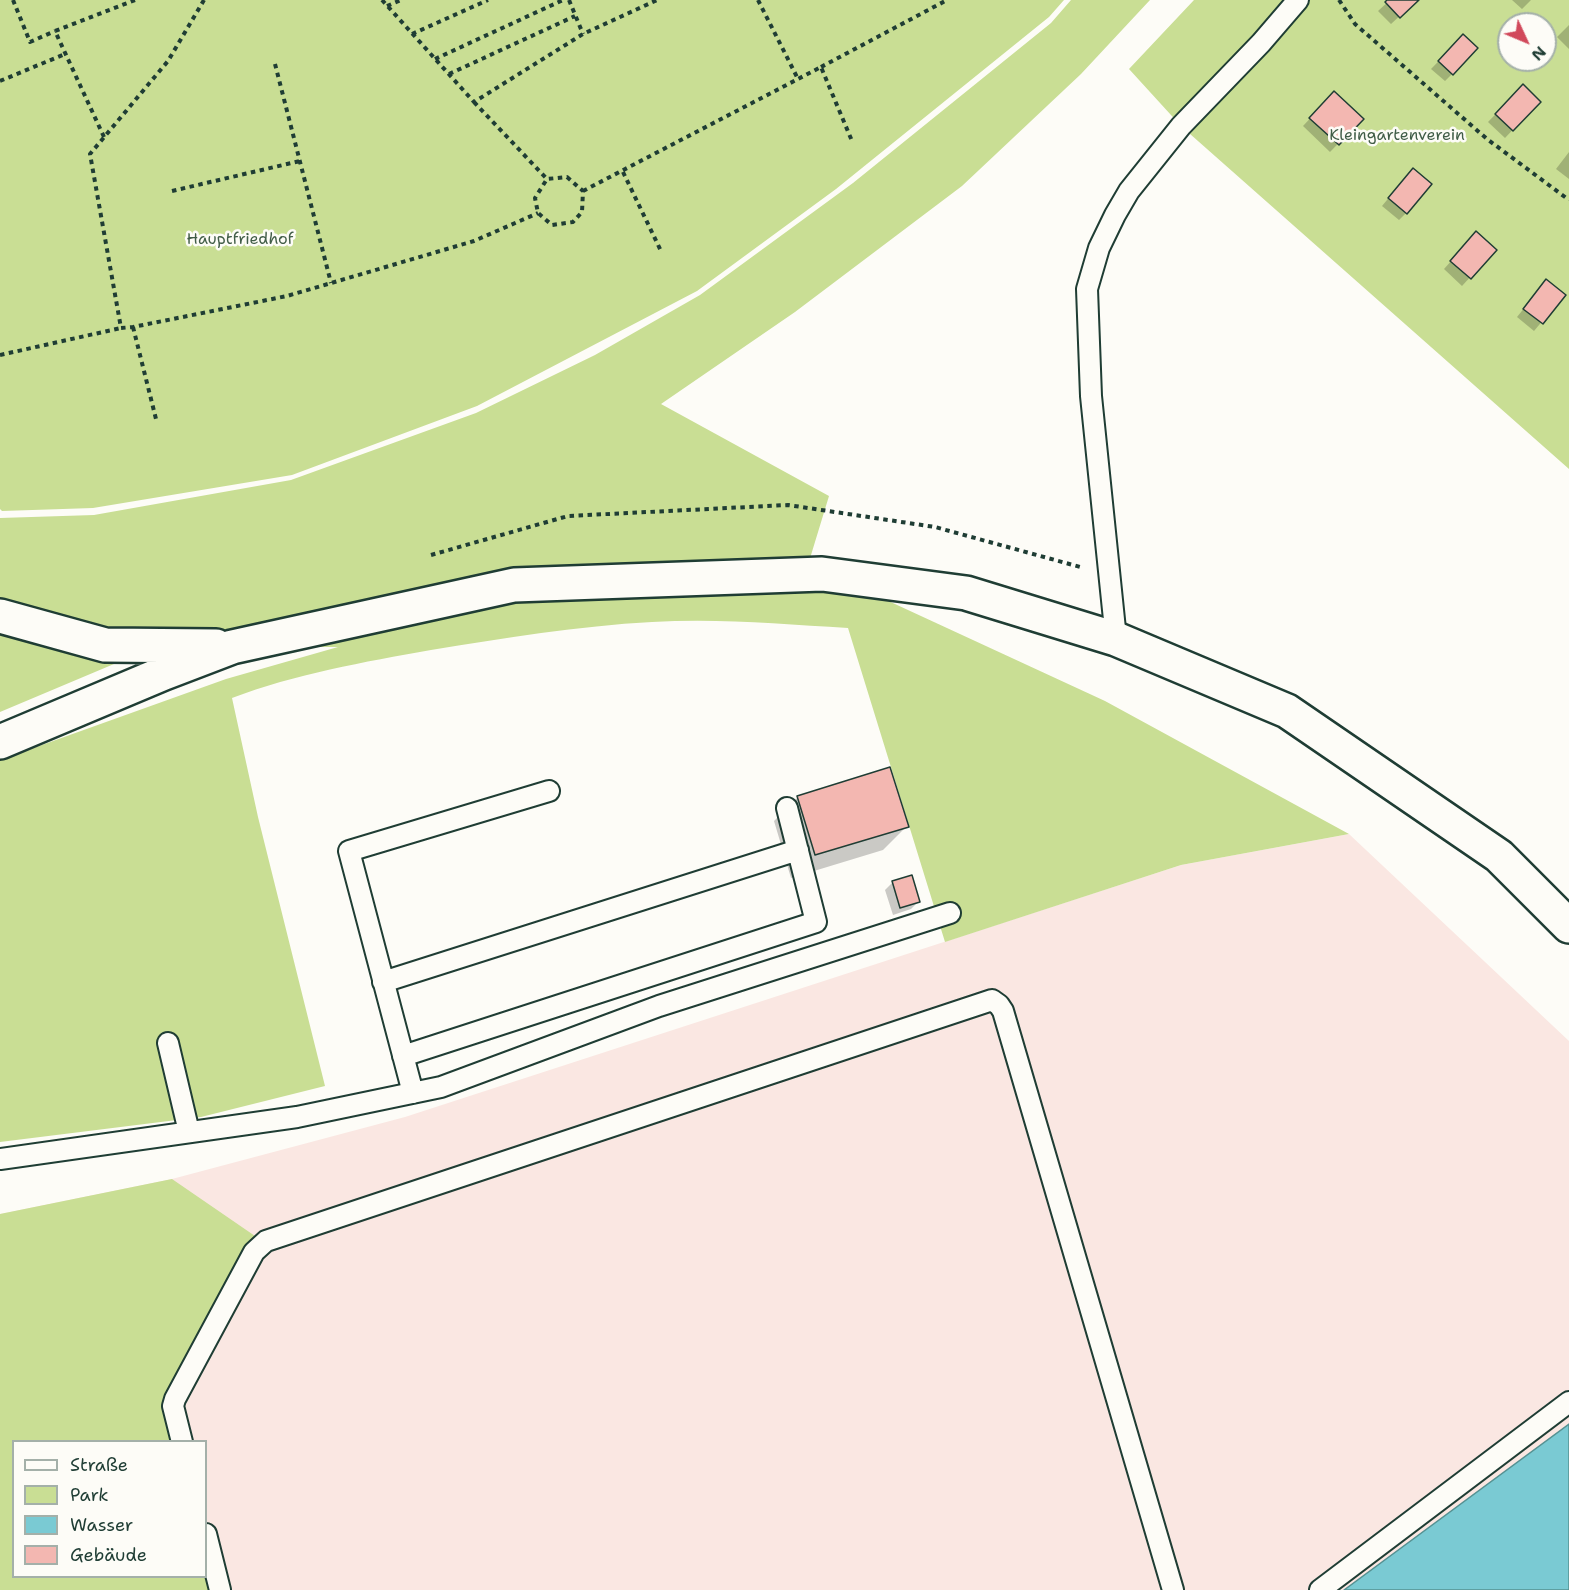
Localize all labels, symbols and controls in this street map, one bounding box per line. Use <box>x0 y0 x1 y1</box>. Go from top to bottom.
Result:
north arrow <box>1497 12 1557 72</box>
text: N <box>1527 42 1551 65</box>
park label: Kleingartenverein <box>1329 126 1465 146</box>
park label: Hauptfriedhof <box>186 230 294 250</box>
legend <box>12 1440 207 1578</box>
text: Straße <box>70 1453 128 1477</box>
text: Park <box>70 1483 109 1507</box>
text: Wasser <box>70 1513 133 1537</box>
text: Gebäude <box>70 1543 147 1567</box>

